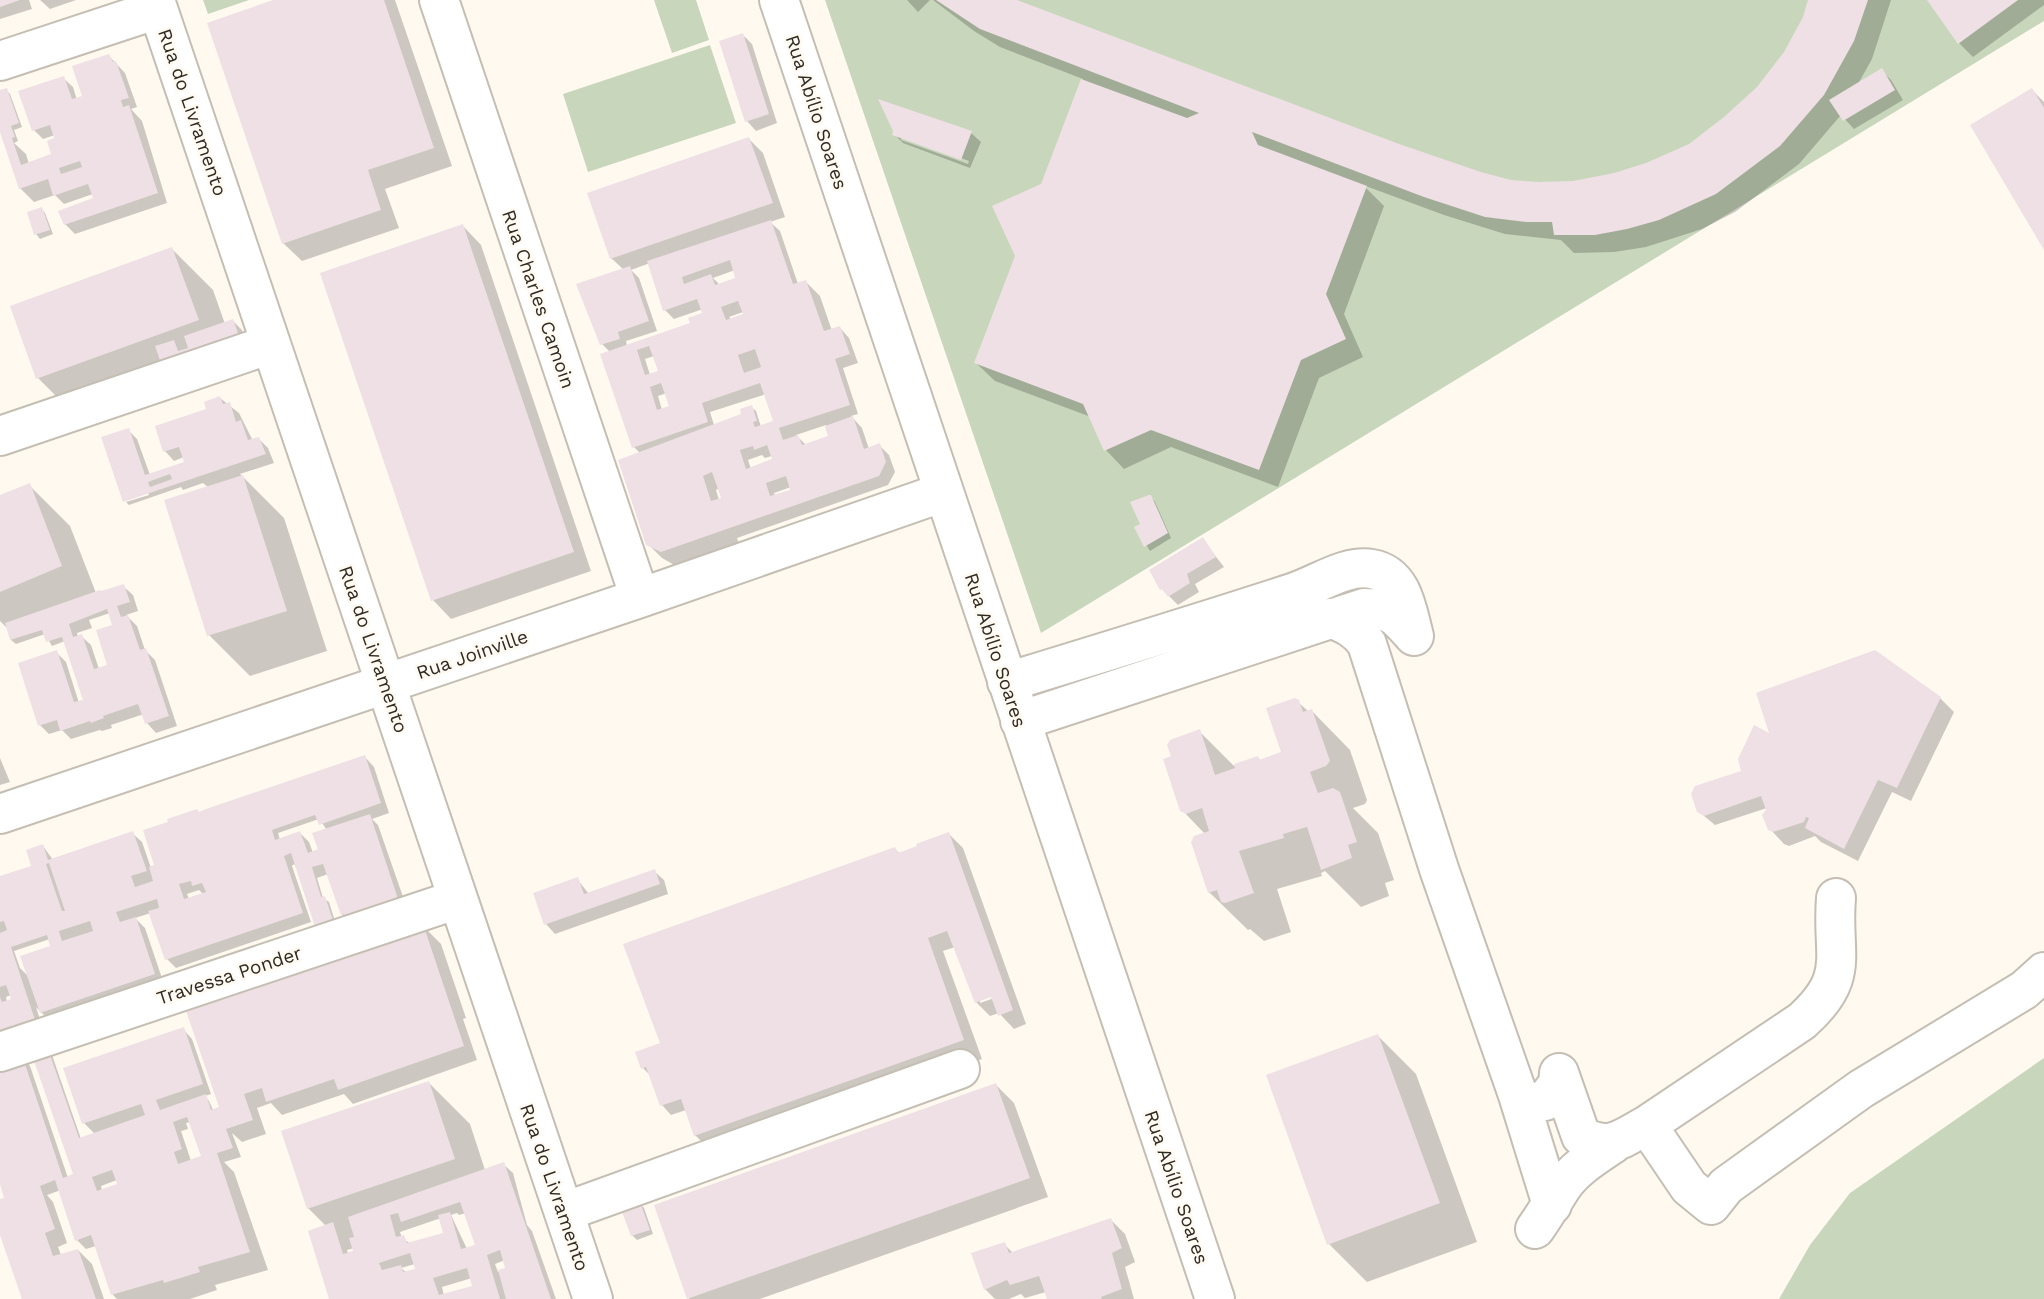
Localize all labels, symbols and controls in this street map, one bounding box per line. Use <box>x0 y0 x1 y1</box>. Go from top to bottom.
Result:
street label: Rua do Livramento <box>153 26 232 199</box>
street label: Rua Abílio Soares <box>781 32 852 192</box>
street label: Rua Charles Camoin <box>497 207 580 392</box>
street label: Rua do Livramento <box>334 563 413 736</box>
street label: Rua Abílio Soares <box>960 570 1031 730</box>
street label: Rua Joinville <box>413 625 531 684</box>
street label: Travessa Ponder <box>154 941 305 1010</box>
street label: Rua do Livramento <box>515 1101 594 1274</box>
street label: Rua Abílio Soares <box>1139 1107 1214 1267</box>

